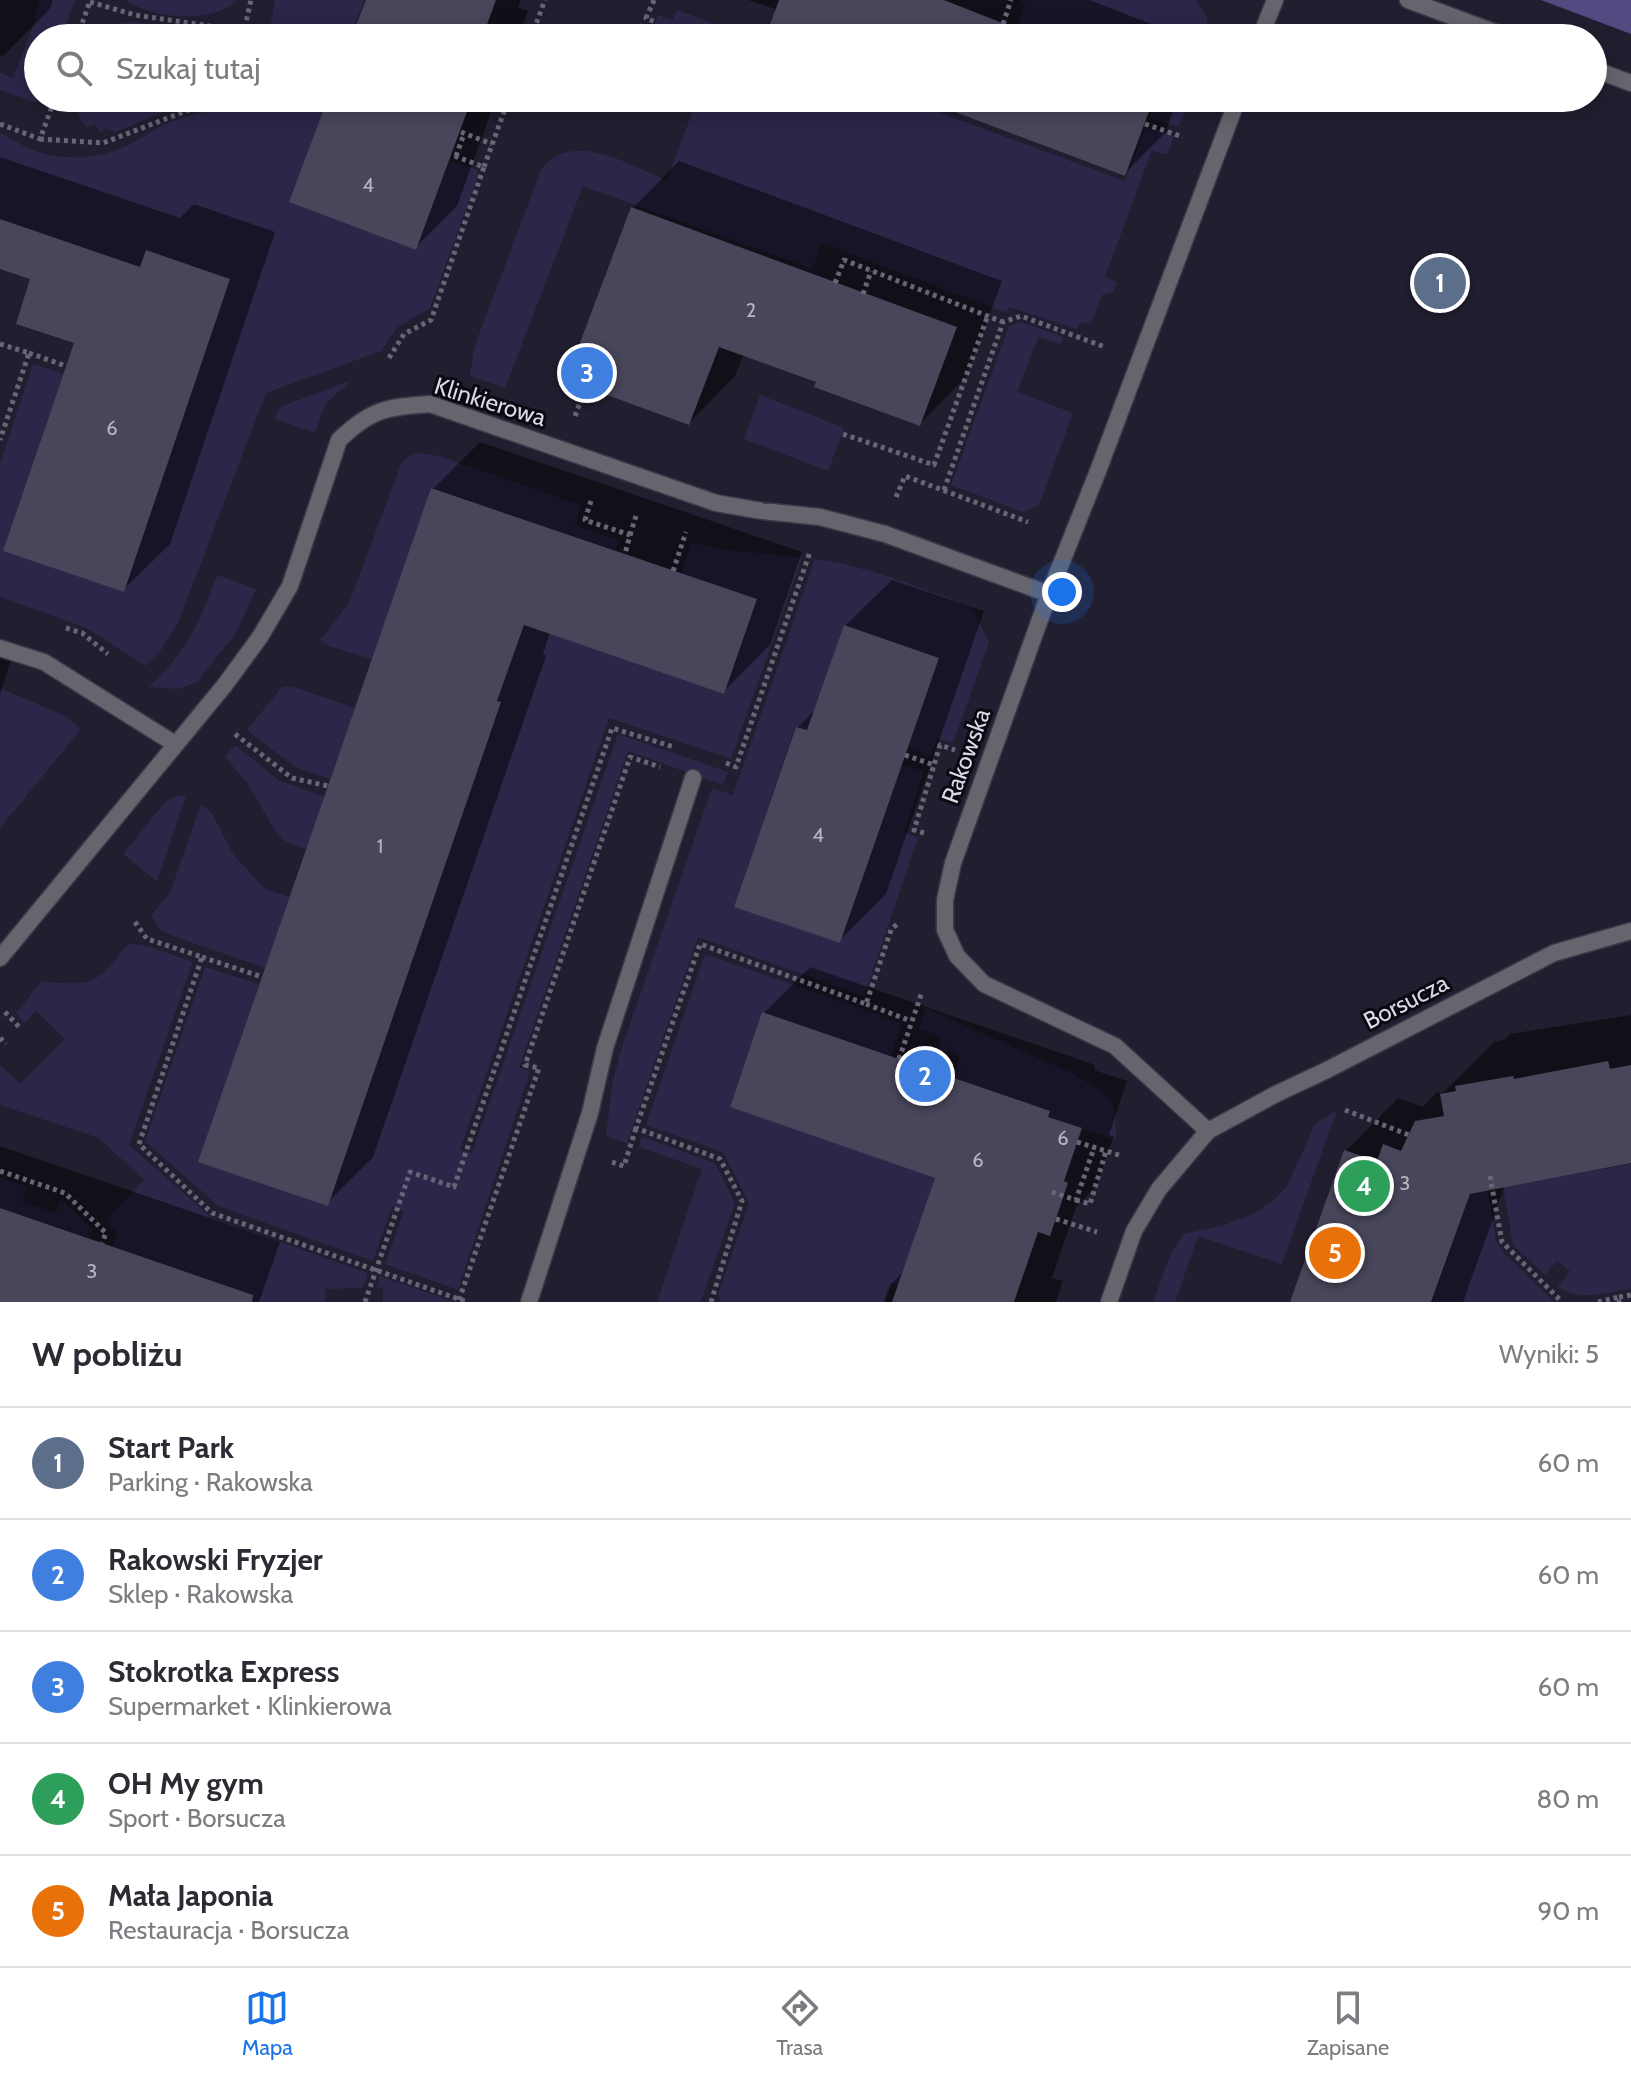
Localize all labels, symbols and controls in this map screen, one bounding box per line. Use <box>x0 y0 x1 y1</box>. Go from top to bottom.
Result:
search box <box>24 24 1607 112</box>
icon: search <box>52 46 96 90</box>
text: Szukaj tutaj <box>116 50 261 87</box>
house number: 4 <box>362 173 374 197</box>
pin: 1 <box>1414 253 1466 313</box>
house number: 2 <box>746 298 756 322</box>
pin: 3 <box>561 343 613 403</box>
street label: Klinkierowa <box>431 371 550 432</box>
house number: 6 <box>106 416 118 440</box>
your location <box>1042 572 1082 612</box>
street label: Rakowska <box>935 704 996 807</box>
house number: 4 <box>812 823 824 847</box>
house number: 1 <box>377 834 383 858</box>
street label: Borsucza <box>1358 968 1453 1035</box>
pin: 2 <box>899 1046 951 1106</box>
house number: 6 <box>1057 1126 1069 1150</box>
house number: 6 <box>972 1148 984 1172</box>
pin: 4 <box>1338 1156 1390 1216</box>
house number: 3 <box>1400 1171 1410 1195</box>
pin: 5 <box>1309 1223 1361 1283</box>
house number: 3 <box>87 1259 97 1283</box>
text: W pobliżu <box>32 1333 183 1375</box>
text: Wyniki: 5 <box>1499 1338 1599 1370</box>
text: Start Park <box>108 1429 234 1466</box>
text: 1 <box>53 1447 63 1479</box>
text: 60 m <box>1537 1447 1599 1479</box>
text: Parking · Rakowska <box>108 1466 313 1498</box>
text: Rakowski Fryzjer <box>108 1541 323 1578</box>
text: 2 <box>51 1559 65 1591</box>
text: 60 m <box>1537 1559 1599 1591</box>
text: Sklep · Rakowska <box>108 1578 293 1610</box>
text: Stokrotka Express <box>108 1653 339 1690</box>
text: 3 <box>51 1671 65 1703</box>
text: 60 m <box>1537 1671 1599 1703</box>
text: Supermarket · Klinkierowa <box>108 1690 392 1722</box>
text: OH My gym <box>108 1765 264 1802</box>
text: 4 <box>50 1783 66 1815</box>
text: 80 m <box>1536 1783 1599 1815</box>
text: Sport · Borsucza <box>108 1802 286 1834</box>
text: Mała Japonia <box>108 1877 273 1914</box>
text: 5 <box>51 1895 65 1927</box>
text: 90 m <box>1537 1895 1599 1927</box>
text: Restauracja · Borsucza <box>108 1914 349 1946</box>
tab: Mapa <box>242 1986 293 2061</box>
tab: Trasa <box>776 1986 823 2061</box>
tab: Zapisane <box>1307 1986 1389 2061</box>

